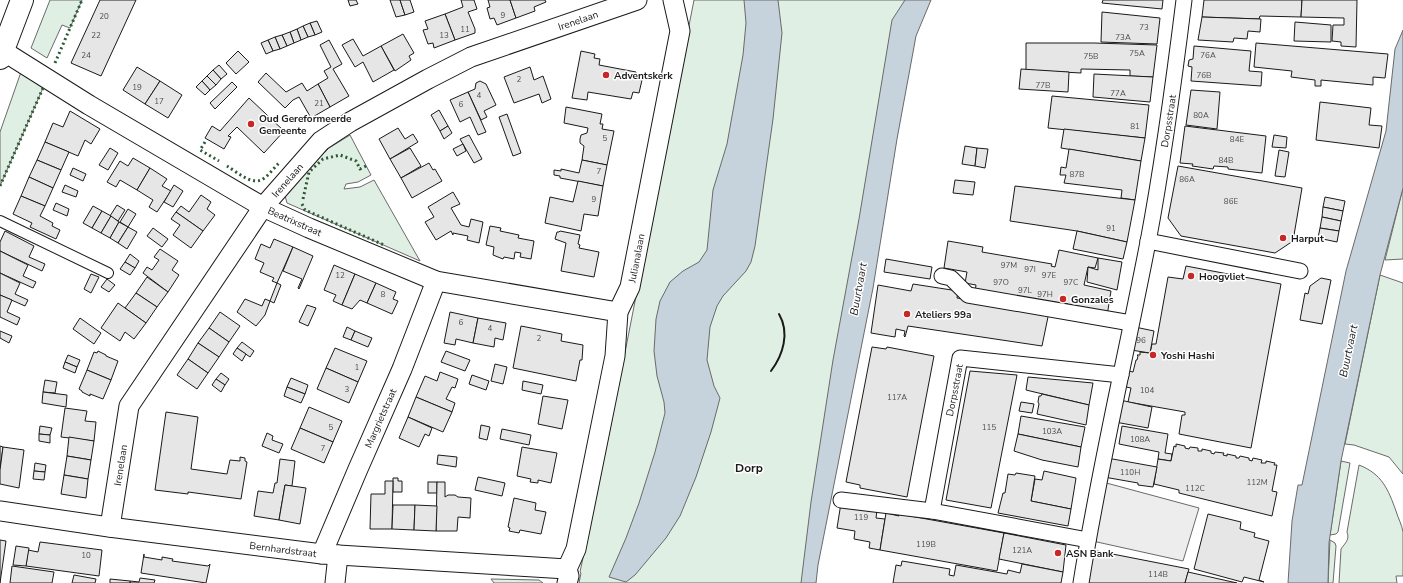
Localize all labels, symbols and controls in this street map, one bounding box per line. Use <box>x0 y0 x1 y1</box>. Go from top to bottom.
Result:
street label: Irenelaan <box>556 8 600 34</box>
house number: 9 <box>501 10 506 21</box>
house number: 20 <box>99 11 109 22</box>
house number: 73 <box>1139 22 1149 33</box>
house number: 11 <box>460 24 470 35</box>
house number: 22 <box>91 30 101 41</box>
house number: 13 <box>439 30 449 41</box>
house number: 73A <box>1115 32 1131 43</box>
house number: 75A <box>1129 48 1145 59</box>
house number: 24 <box>81 50 91 61</box>
house number: 76A <box>1200 50 1216 61</box>
house number: 75B <box>1083 51 1099 62</box>
place label: Adventskerk <box>614 69 673 83</box>
marker: Adventskerk <box>601 70 611 80</box>
house number: 76B <box>1196 70 1212 81</box>
house number: 2 <box>517 74 522 85</box>
house number: 77B <box>1035 80 1051 91</box>
house number: 19 <box>132 82 142 93</box>
house number: 77A <box>1110 88 1126 99</box>
house number: 4 <box>477 90 482 101</box>
street label: Dorpsstraat <box>1158 93 1180 148</box>
house number: 17 <box>154 96 164 107</box>
house number: 21 <box>314 98 324 109</box>
house number: 6 <box>459 99 464 110</box>
house number: 80A <box>1193 110 1209 121</box>
place label: Oud Gereformeerde Gemeente <box>259 112 352 138</box>
marker: Oud Gereformeerde Gemeente <box>246 119 256 129</box>
house number: 81 <box>1130 121 1140 132</box>
house number: 5 <box>603 133 608 144</box>
house number: 84E <box>1230 134 1244 145</box>
house number: 84B <box>1218 155 1234 166</box>
street label: Irenelaan <box>269 160 307 201</box>
house number: 7 <box>597 166 602 177</box>
house number: 87B <box>1069 169 1085 180</box>
house number: 86A <box>1179 174 1195 185</box>
house number: 9 <box>592 194 597 205</box>
house number: 86E <box>1224 196 1238 207</box>
street label: Beatrixstraat <box>265 204 324 240</box>
house number: 91 <box>1106 223 1116 234</box>
street label: Julianalaan <box>625 232 649 285</box>
place label: Harput <box>1291 232 1324 246</box>
marker: Harput <box>1278 233 1288 243</box>
water label: Buurtvaart <box>846 260 871 317</box>
house number: 97M <box>1001 260 1017 271</box>
house number: 97I <box>1024 264 1036 275</box>
house number: 12 <box>335 270 345 281</box>
house number: 97E <box>1042 270 1056 281</box>
place label: Hoogvliet <box>1199 270 1245 284</box>
marker: Hoogvliet <box>1186 271 1196 281</box>
house number: 97O <box>993 277 1009 288</box>
house number: 97C <box>1064 277 1079 288</box>
house number: 97L <box>1018 285 1033 296</box>
house number: 8 <box>381 289 386 300</box>
house number: 97H <box>1037 289 1053 300</box>
place label: Gonzales <box>1071 293 1114 307</box>
marker: Gonzales <box>1058 294 1068 304</box>
place label: Ateliers 99a <box>915 308 972 322</box>
marker: Ateliers 99a <box>902 309 912 319</box>
house number: 6 <box>459 317 464 328</box>
water label: Buurtvaart <box>1336 322 1362 379</box>
house number: 4 <box>488 323 493 334</box>
house number: 2 <box>537 333 542 344</box>
house number: 96 <box>1136 335 1146 346</box>
place label: Yoshi Hashi <box>1160 349 1215 363</box>
marker: Yoshi Hashi <box>1148 350 1158 360</box>
house number: 1 <box>355 362 360 373</box>
street label: Dorpsstraat <box>943 362 967 418</box>
house number: 3 <box>345 384 350 395</box>
house number: 104 <box>1140 385 1154 396</box>
street label: Margrietstraat <box>362 386 400 450</box>
house number: 117A <box>887 392 907 403</box>
house number: 5 <box>329 422 334 433</box>
house number: 115 <box>982 422 996 433</box>
house number: 103A <box>1042 426 1062 437</box>
house number: 108A <box>1130 434 1150 445</box>
street label: Irenelaan <box>111 443 131 487</box>
house number: 7 <box>321 443 326 454</box>
district label: Dorp <box>735 460 763 476</box>
house number: 110H <box>1120 467 1140 478</box>
house number: 112M <box>1246 477 1268 488</box>
house number: 112C <box>1185 483 1206 494</box>
house number: 119 <box>854 512 868 523</box>
street label: Bernhardstraat <box>248 539 318 561</box>
house number: 119B <box>916 539 936 550</box>
house number: 121A <box>1012 545 1032 556</box>
place label: ASN Bank <box>1066 547 1114 561</box>
marker: ASN Bank <box>1053 548 1063 558</box>
house number: 10 <box>81 550 91 561</box>
house number: 114B <box>1148 569 1168 580</box>

